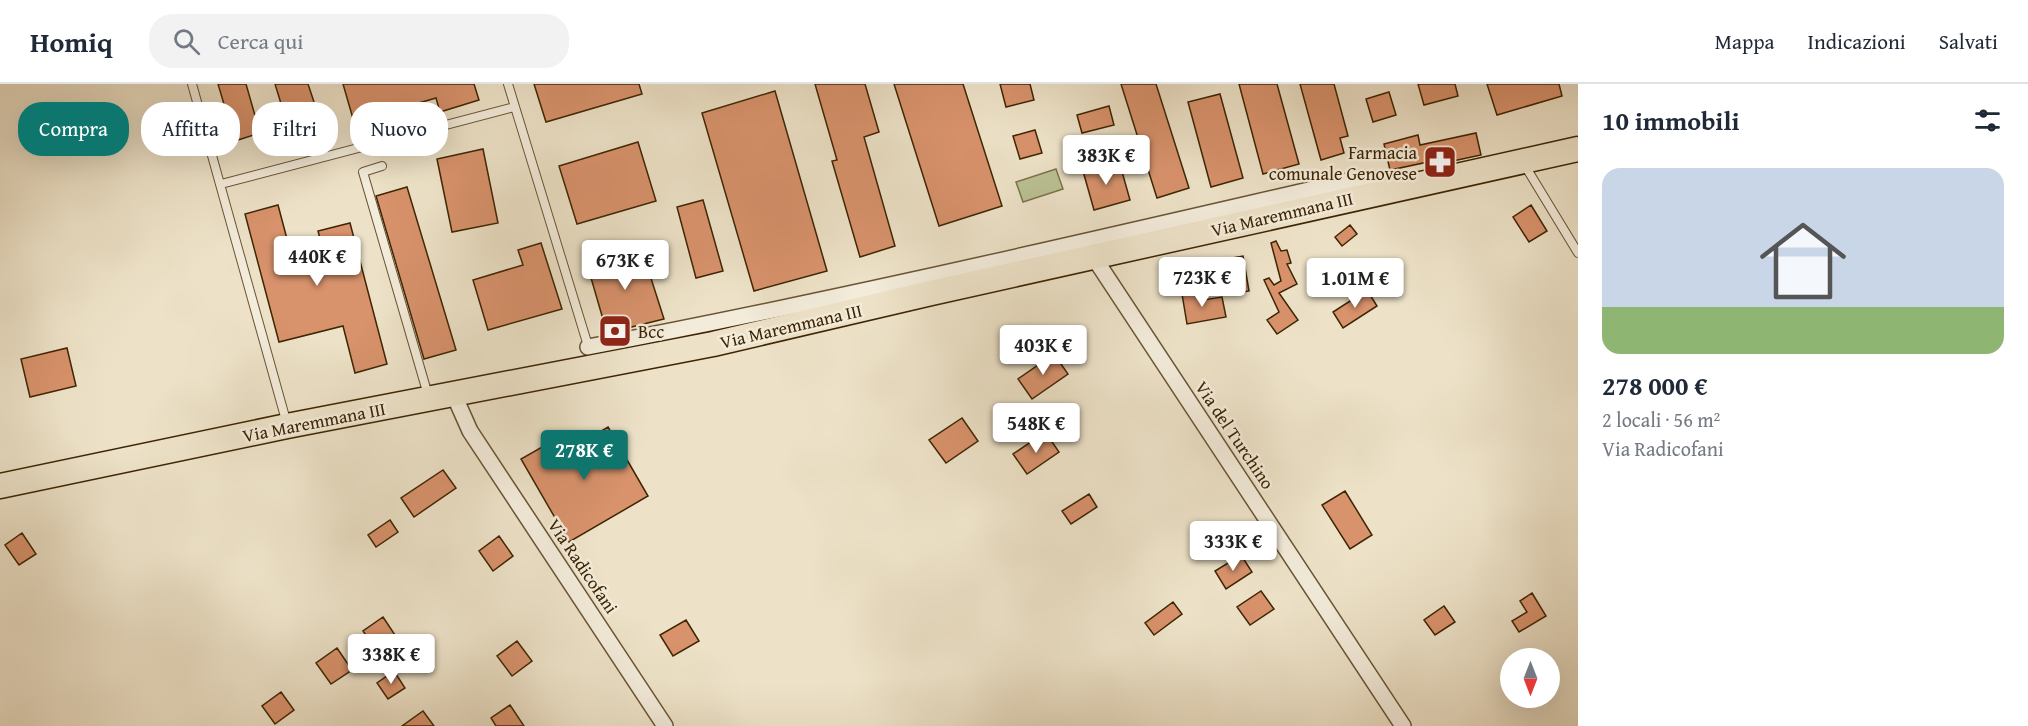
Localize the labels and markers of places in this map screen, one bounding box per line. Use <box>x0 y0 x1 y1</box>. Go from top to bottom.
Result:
pin: 383K € <box>1057 135 1155 186</box>
place label: Farmacia comunale Genovese <box>1269 139 1417 187</box>
pharmacy icon: Farmacia comunale Genovese <box>1422 144 1458 180</box>
pin: 440K € <box>268 236 366 287</box>
pin: 673K € <box>576 240 674 291</box>
pin: 723K € <box>1153 257 1251 308</box>
pin: 1.01M € <box>1300 258 1410 309</box>
bank icon: Bcc <box>597 313 633 349</box>
place label: Bcc <box>638 318 664 345</box>
pin: 403K € <box>994 325 1092 376</box>
pin: 548K € <box>987 403 1085 454</box>
pin: 278K € <box>535 430 633 481</box>
pin: 333K € <box>1184 521 1282 572</box>
pin: 338K € <box>342 634 440 685</box>

